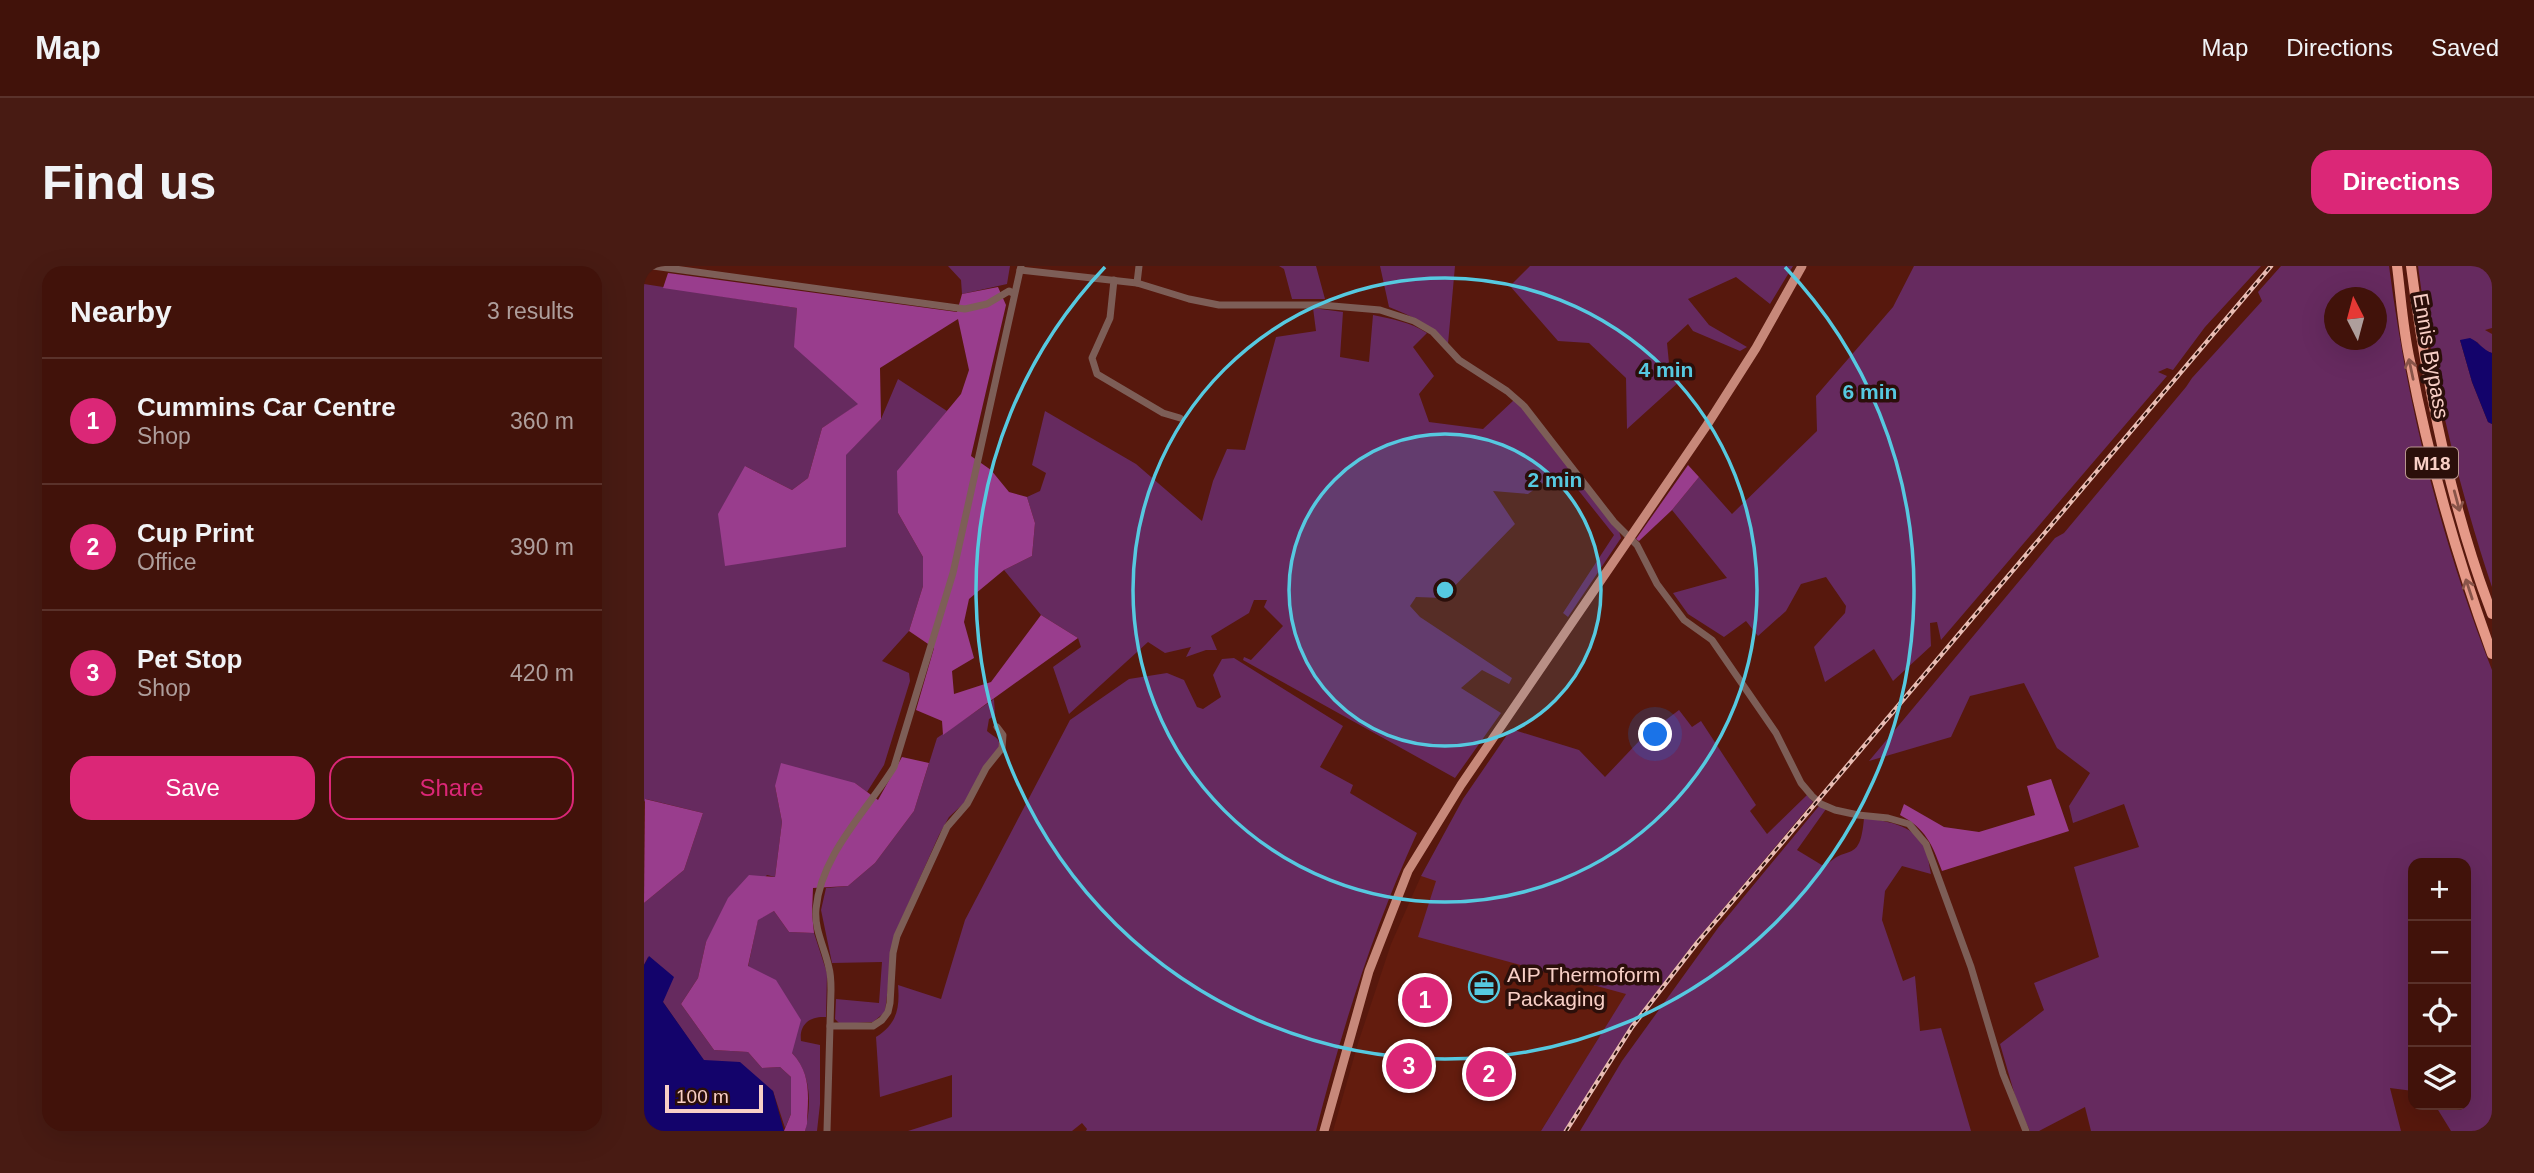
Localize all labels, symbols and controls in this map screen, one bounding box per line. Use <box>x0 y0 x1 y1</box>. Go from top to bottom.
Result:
text: Map <box>35 29 101 66</box>
text: Map <box>2202 34 2248 61</box>
text: Directions <box>2286 34 2393 61</box>
text: Saved <box>2431 34 2499 61</box>
button: Directions <box>2311 150 2492 214</box>
text: Find us <box>42 155 216 209</box>
north arrow <box>2324 287 2387 350</box>
street label: Ennis Bypass <box>2409 291 2454 421</box>
text: Nearby <box>70 295 172 328</box>
text: 3 results <box>487 298 574 324</box>
text: 4 min <box>1639 358 1693 381</box>
one-way arrow <box>2404 358 2418 381</box>
text: 6 min <box>1843 380 1897 403</box>
text: Cummins Car Centre <box>137 392 396 422</box>
text: 1 <box>87 408 99 434</box>
text: 360 m <box>510 408 574 434</box>
text: Shop <box>137 423 191 449</box>
road number: M18 <box>2406 448 2458 478</box>
text: 2 min <box>1528 468 1582 491</box>
one-way arrow <box>2451 489 2464 512</box>
text: Cup Print <box>137 518 254 548</box>
text: 2 <box>87 534 99 560</box>
text: 390 m <box>510 534 574 560</box>
text: Office <box>137 549 197 575</box>
centre of rings <box>1433 578 1457 602</box>
one-way arrow <box>2462 579 2474 601</box>
text: Pet Stop <box>137 644 242 674</box>
text: 3 <box>87 660 99 686</box>
text: 420 m <box>510 660 574 686</box>
text: Shop <box>137 675 191 701</box>
your location <box>1638 717 1672 751</box>
button: Save <box>70 756 315 820</box>
button: Share <box>329 756 574 820</box>
map controls <box>2408 858 2471 1110</box>
button: + <box>2408 858 2471 921</box>
button: − <box>2408 921 2471 984</box>
place label: AIP Thermoform Packaging <box>1507 963 1660 1010</box>
office icon: AIP Thermoform Packaging <box>1467 970 1501 1004</box>
pin: 1 <box>1402 974 1448 1026</box>
button: locate <box>2408 984 2471 1047</box>
pin: 3 <box>1386 1040 1432 1092</box>
button: layers <box>2408 1047 2471 1110</box>
pin: 2 <box>1466 1048 1512 1100</box>
scale bar <box>665 1082 763 1114</box>
text: 100 m <box>676 1086 729 1107</box>

